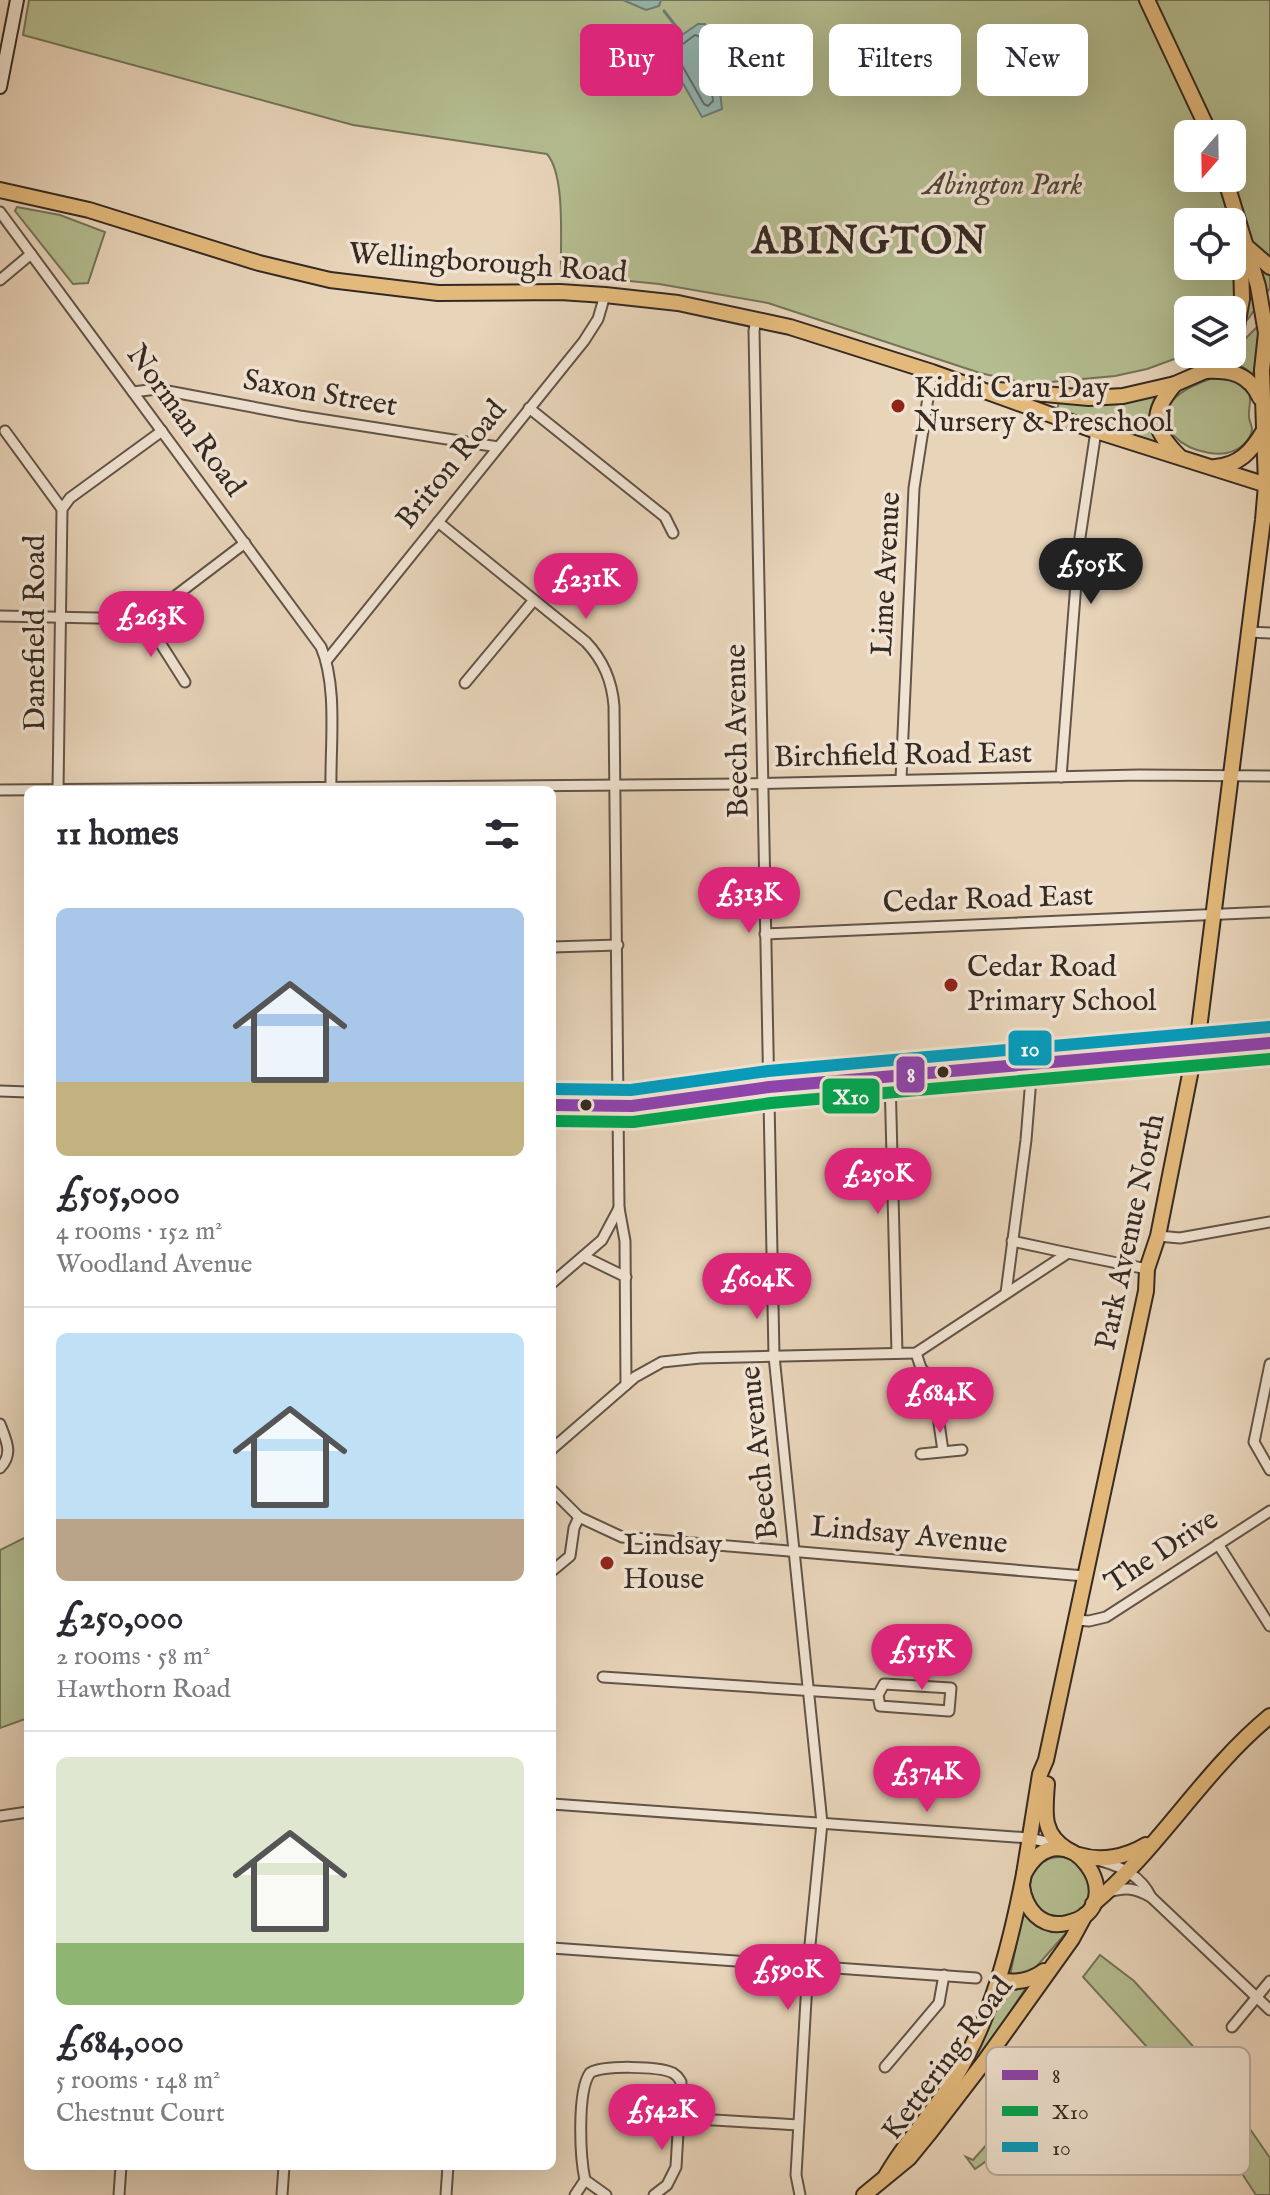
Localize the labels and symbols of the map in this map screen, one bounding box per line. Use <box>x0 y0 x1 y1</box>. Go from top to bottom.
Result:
north arrow <box>1174 120 1246 192</box>
park label: Abington Park <box>920 167 1083 205</box>
district label: ABINGTON <box>750 219 988 267</box>
street label: Wellingborough Road <box>348 235 629 293</box>
street label: Norman Road <box>117 338 253 505</box>
street label: Saxon Street <box>240 362 400 426</box>
place label: Kiddi Caru Day Nursery & Preschool <box>914 370 1174 442</box>
street label: Briton Road <box>388 392 516 537</box>
marker: Kiddi Caru Day Nursery & Preschool <box>889 397 907 415</box>
street label: Lime Avenue <box>864 491 910 657</box>
street label: Danefield Road <box>17 534 55 731</box>
pin: £505K <box>1035 538 1147 606</box>
pin: £231K <box>530 553 642 621</box>
pin: £263K <box>95 591 207 659</box>
street label: Beech Avenue <box>717 643 759 819</box>
street label: Birchfield Road East <box>773 735 1033 777</box>
pin: £313K <box>693 867 805 935</box>
street label: Cedar Road East <box>882 877 1094 923</box>
place label: Cedar Road Primary School <box>967 949 1157 1021</box>
marker: Cedar Road Primary School <box>942 976 960 994</box>
line badge: 10 <box>1007 1029 1053 1067</box>
text: 10 <box>1021 1036 1040 1064</box>
line badge: 8 <box>895 1055 926 1094</box>
text: 8 <box>907 1062 915 1090</box>
unlabelled marker <box>935 1064 951 1080</box>
line badge: X10 <box>821 1077 881 1115</box>
text: X10 <box>832 1084 870 1112</box>
unlabelled marker <box>578 1097 594 1113</box>
street label: Park Avenue North <box>1087 1110 1175 1353</box>
pin: £250K <box>822 1148 934 1216</box>
pin: £604K <box>701 1253 813 1321</box>
street label: Beech Avenue <box>732 1364 788 1542</box>
pin: £684K <box>884 1367 996 1435</box>
street label: The Drive <box>1098 1501 1226 1603</box>
street label: Lindsay Avenue <box>809 1508 1009 1564</box>
place label: Lindsay House <box>623 1527 723 1599</box>
marker: Lindsay House <box>598 1554 616 1572</box>
pin: £515K <box>866 1624 978 1692</box>
pin: £374K <box>871 1746 983 1814</box>
pin: £590K <box>732 1944 844 2012</box>
street label: Kettering Road <box>874 1969 1023 2148</box>
legend <box>986 2047 1250 2175</box>
text: 8 <box>1052 2063 1061 2091</box>
pin: £542K <box>606 2084 718 2152</box>
text: X10 <box>1052 2099 1089 2127</box>
text: 10 <box>1052 2135 1071 2163</box>

